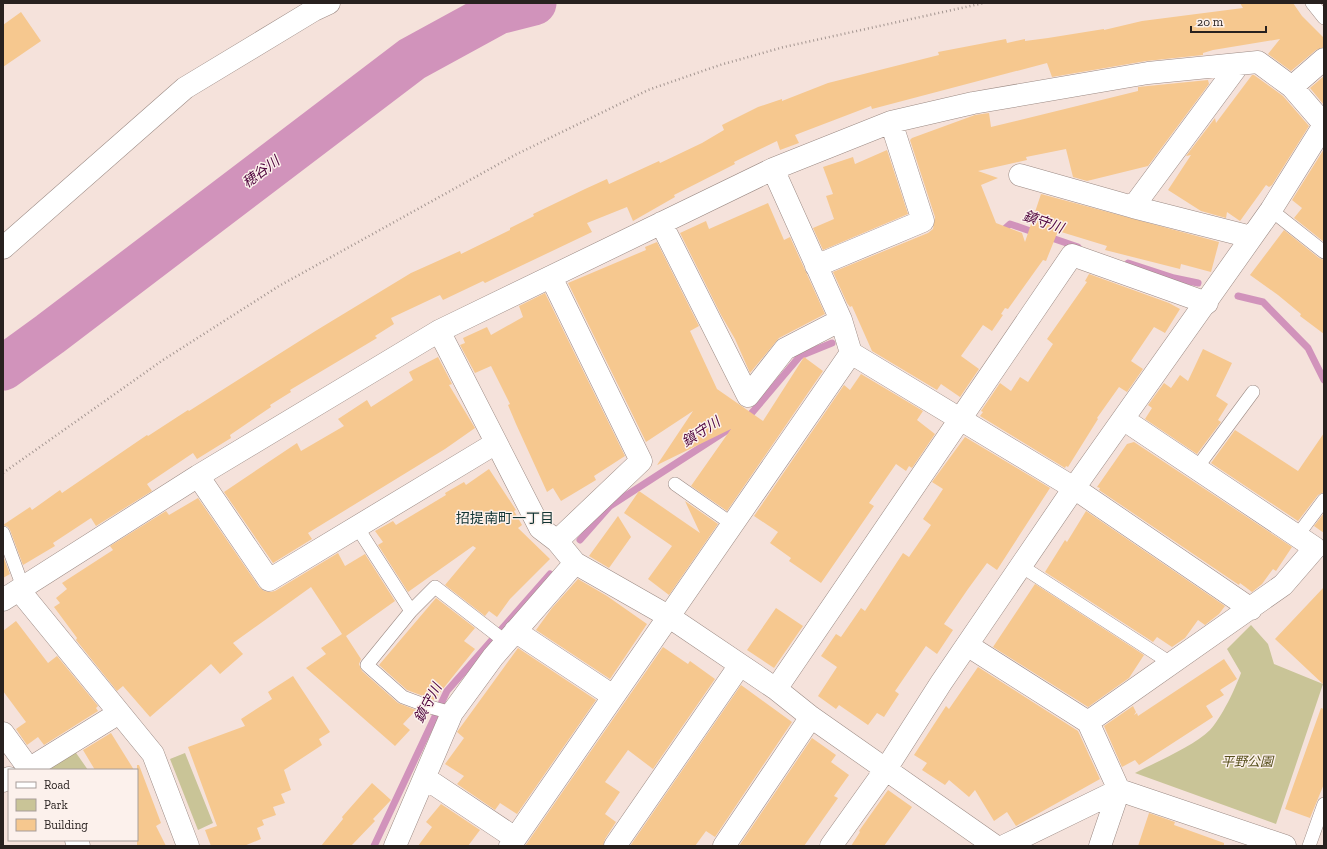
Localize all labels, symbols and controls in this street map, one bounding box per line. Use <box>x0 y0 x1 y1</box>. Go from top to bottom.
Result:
scale bar <box>1191 8 1266 34</box>
text: 20 m <box>1197 15 1224 29</box>
water label: 穂谷川 <box>239 151 284 191</box>
water label: 鎮守川 <box>1020 207 1068 238</box>
water label: 鎮守川 <box>679 412 725 451</box>
district label: 招提南町一丁目 <box>456 510 554 527</box>
water label: 鎮守川 <box>411 679 446 726</box>
park label: 平野公園 <box>1221 754 1275 769</box>
legend <box>8 769 138 841</box>
text: Road <box>44 778 70 792</box>
text: Park <box>44 798 69 812</box>
text: Building <box>44 818 88 832</box>

